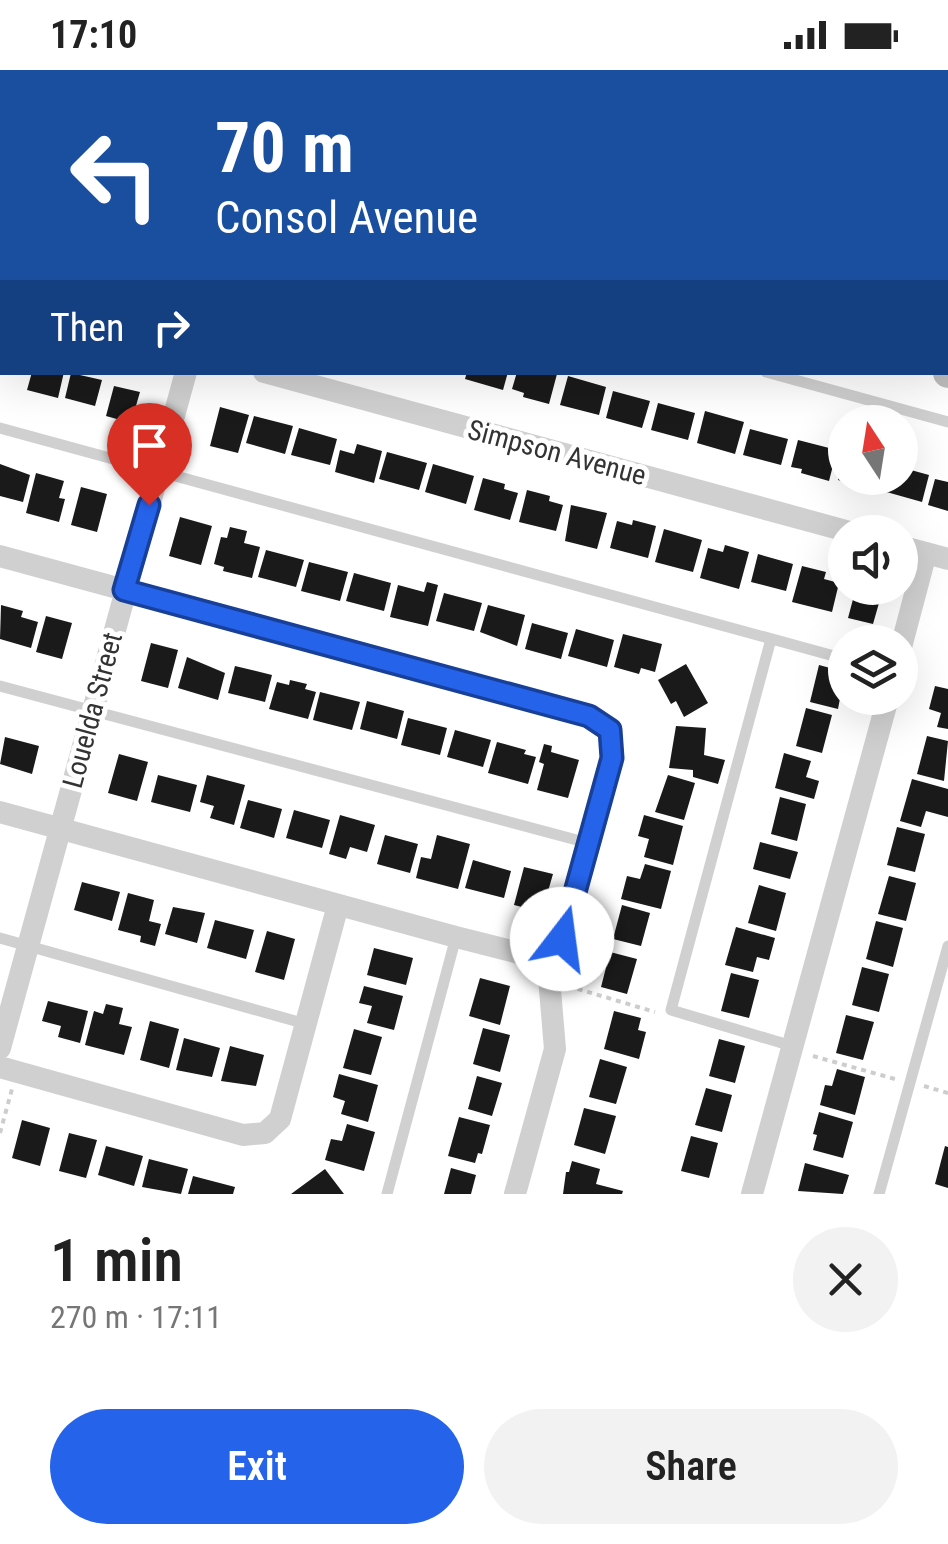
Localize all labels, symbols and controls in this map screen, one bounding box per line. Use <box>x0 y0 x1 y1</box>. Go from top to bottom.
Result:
text: 17:10 <box>50 13 137 57</box>
text: 70 m <box>215 107 354 189</box>
icon: left <box>50 110 180 240</box>
text: Consol Avenue <box>215 191 478 244</box>
icon: right <box>144 300 199 355</box>
text: Then <box>50 306 124 350</box>
pin <box>107 403 192 506</box>
north arrow <box>828 405 918 495</box>
map controls <box>828 405 918 715</box>
street label: Simpson Avenue <box>464 413 650 492</box>
icon: arrive <box>122 418 177 473</box>
button: sound <box>828 515 918 605</box>
button: layers <box>828 625 918 715</box>
street label: Louelda Street <box>56 629 129 792</box>
position arrow <box>510 887 614 991</box>
text: 1 min <box>50 1225 183 1296</box>
button: close <box>793 1227 898 1332</box>
text: 270 m · 17:11 <box>50 1298 222 1336</box>
button: Exit <box>50 1409 464 1524</box>
button: Share <box>484 1409 898 1524</box>

